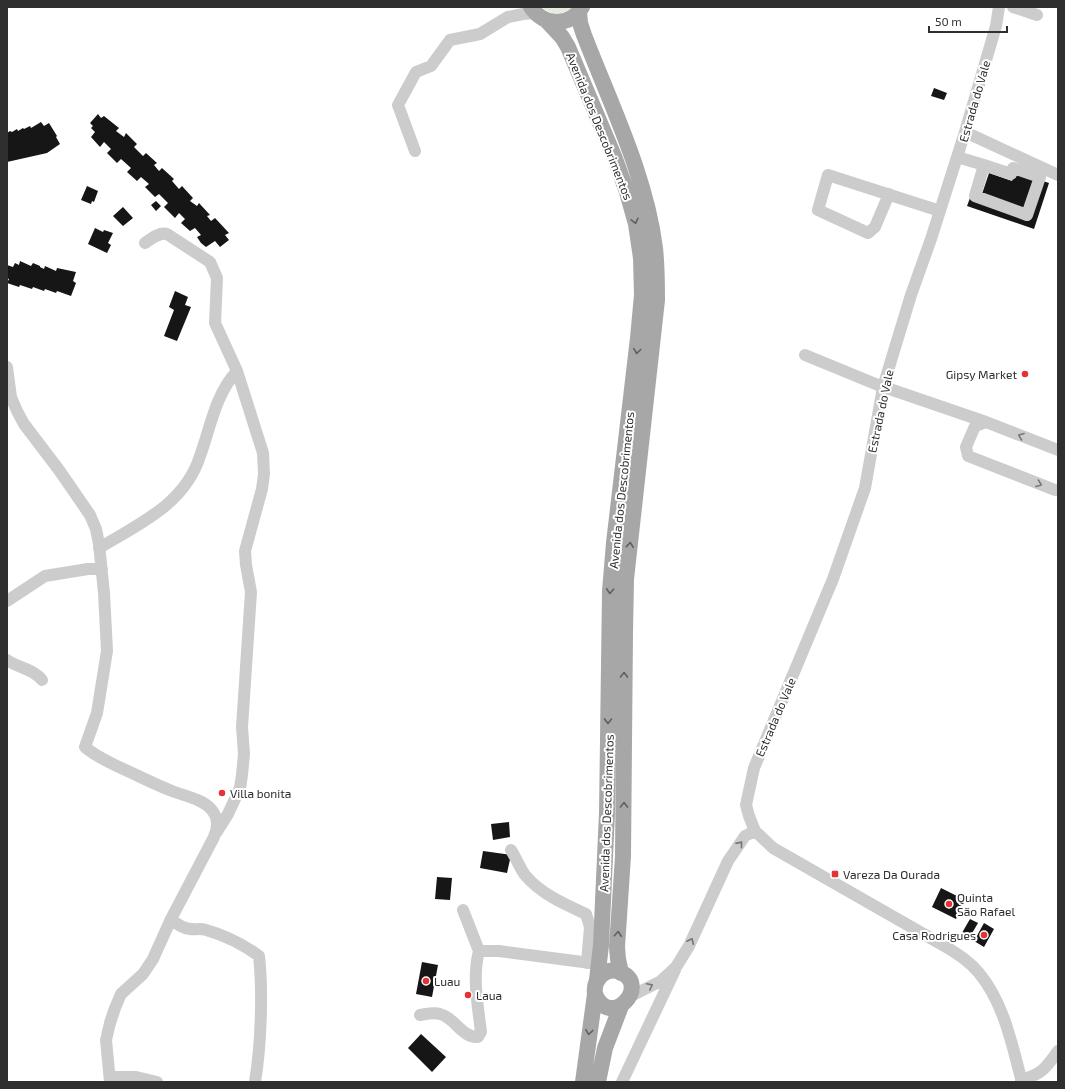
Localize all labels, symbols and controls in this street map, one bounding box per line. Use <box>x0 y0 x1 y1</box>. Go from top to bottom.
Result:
scale bar <box>929 8 1007 34</box>
text: 50 m <box>935 14 962 28</box>
street label: Avenida dos Descobrimentos <box>564 50 636 202</box>
street label: Estrada do Vale <box>956 58 992 144</box>
one-way arrow <box>630 218 639 225</box>
one-way arrow <box>633 348 642 354</box>
place label: Gipsy Market <box>946 367 1017 381</box>
street label: Estrada do Vale <box>864 368 896 454</box>
marker: Gipsy Market <box>1020 369 1030 379</box>
street label: Avenida dos Descobrimentos <box>606 411 636 569</box>
one-way arrow <box>1018 432 1025 440</box>
one-way arrow <box>1036 479 1043 487</box>
one-way arrow <box>625 542 634 548</box>
one-way arrow <box>606 588 615 594</box>
one-way arrow <box>620 672 628 678</box>
street label: Estrada do Vale <box>752 675 798 759</box>
one-way arrow <box>604 718 612 724</box>
street label: Avenida dos Descobrimentos <box>596 734 616 892</box>
place label: Villa bonita <box>230 786 291 800</box>
marker: Villa bonita <box>217 788 227 798</box>
one-way arrow <box>620 802 628 808</box>
one-way arrow <box>735 841 742 848</box>
place label: Vareza Da Ourada <box>843 867 940 881</box>
marker: Vareza Da Ourada <box>830 869 840 879</box>
place label: Quinta São Rafael <box>957 890 1015 918</box>
marker: Quinta São Rafael <box>944 899 954 909</box>
place label: Casa Rodrigues <box>892 928 976 942</box>
marker: Casa Rodrigues <box>979 930 989 940</box>
one-way arrow <box>613 931 622 937</box>
one-way arrow <box>686 938 694 945</box>
place label: Luau <box>434 974 460 988</box>
marker: Luau <box>421 976 431 986</box>
one-way arrow <box>646 984 654 991</box>
place label: Laua <box>476 988 502 1002</box>
marker: Laua <box>463 990 473 1000</box>
one-way arrow <box>585 1029 594 1036</box>

